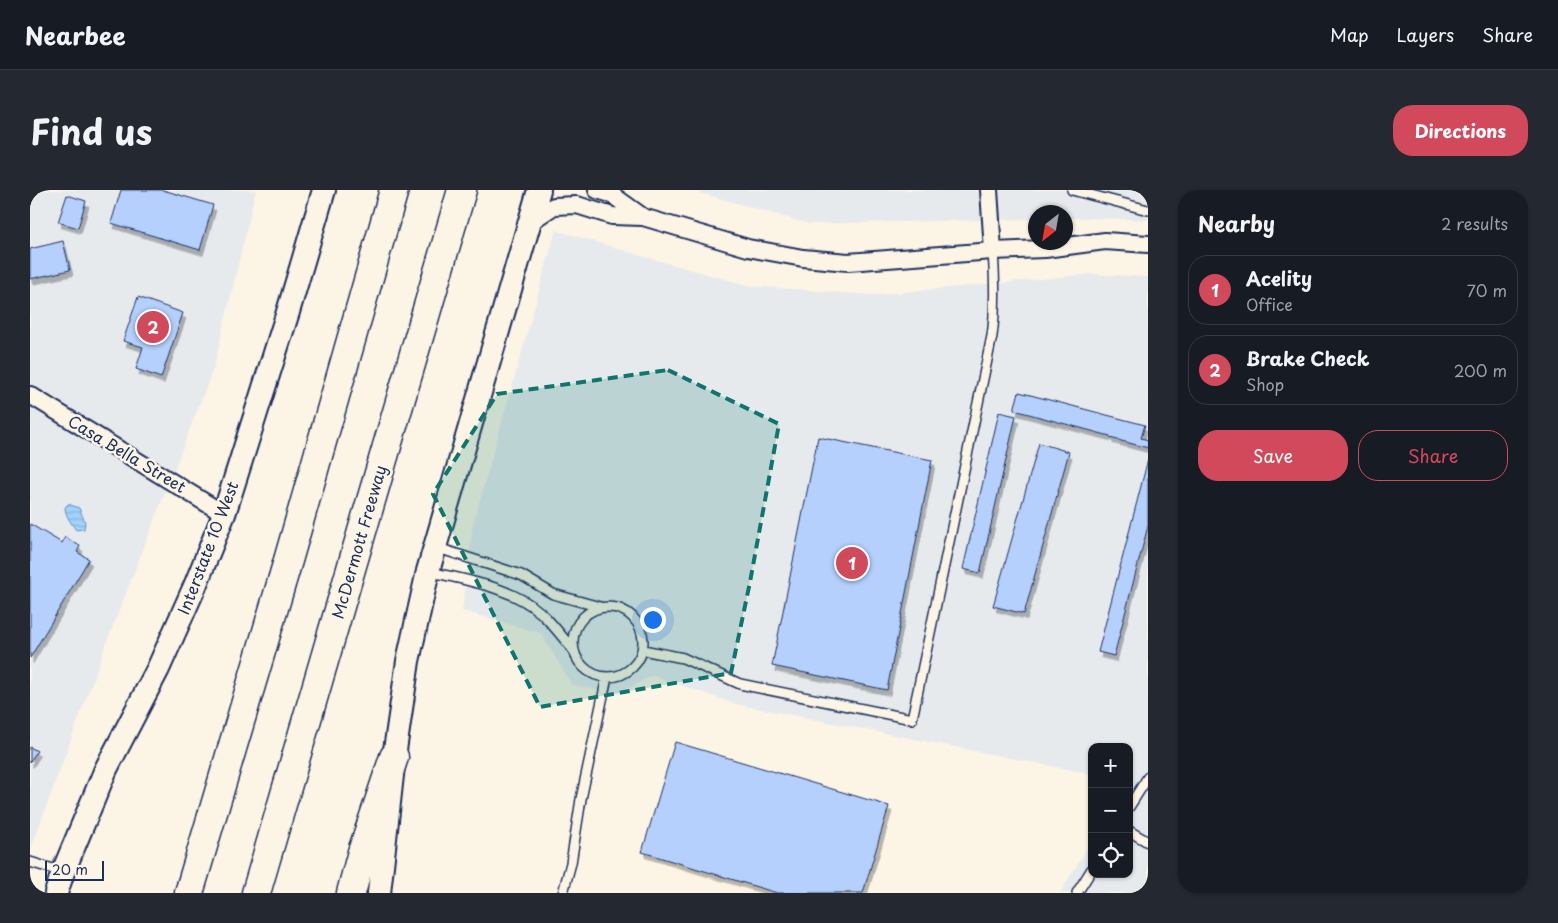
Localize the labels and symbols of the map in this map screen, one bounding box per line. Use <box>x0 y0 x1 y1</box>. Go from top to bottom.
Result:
north arrow <box>1028 205 1073 250</box>
pin: 2 <box>137 308 169 346</box>
street label: Casa Bella Street <box>64 408 192 498</box>
street label: McDermott Freeway <box>325 462 391 621</box>
street label: Interstate 10 West <box>171 477 244 618</box>
pin: 1 <box>836 544 868 582</box>
your location <box>640 607 666 633</box>
scale bar <box>45 858 104 881</box>

